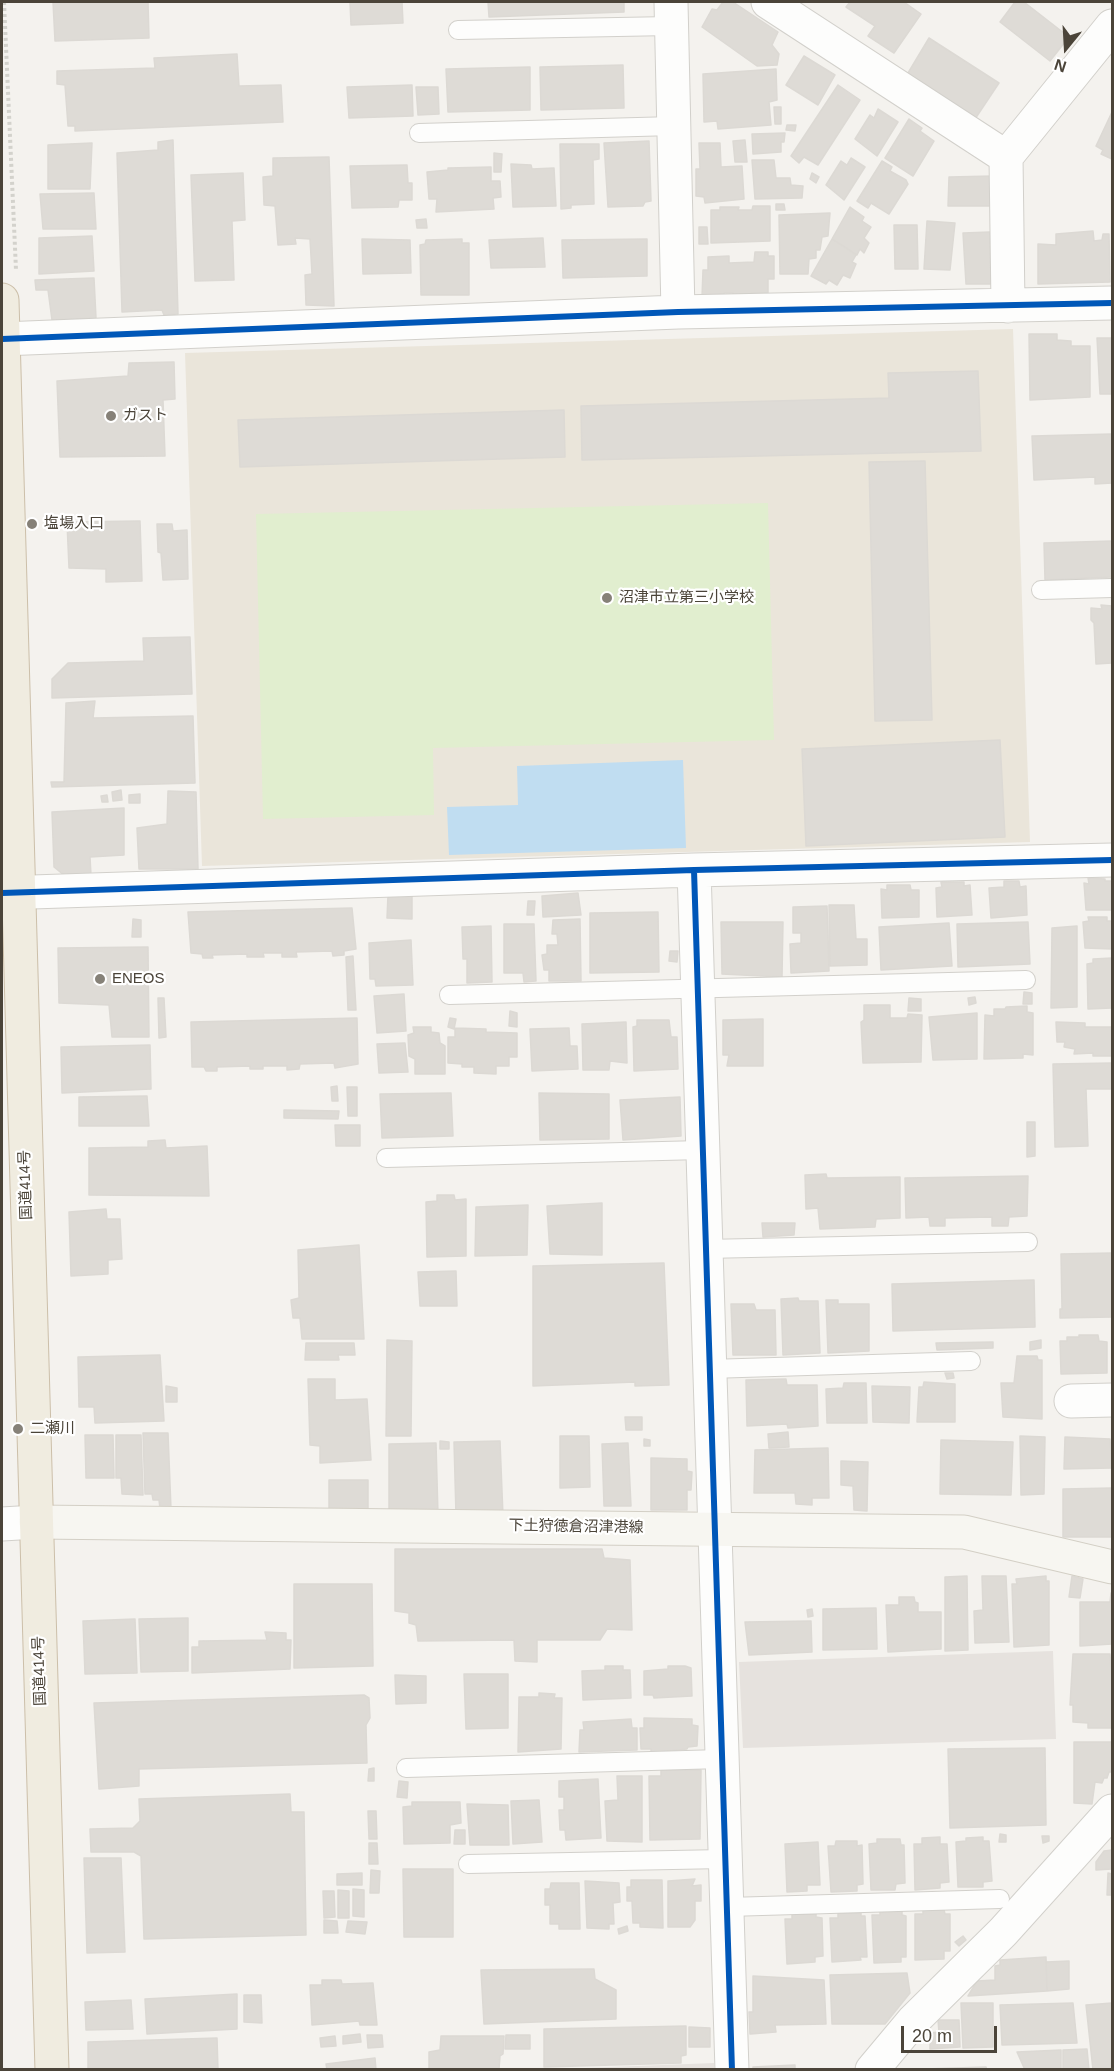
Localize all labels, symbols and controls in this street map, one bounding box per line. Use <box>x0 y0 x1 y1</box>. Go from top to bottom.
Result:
north arrow <box>1036 18 1096 78</box>
text: N <box>1052 56 1068 75</box>
place label: ガスト <box>123 407 168 425</box>
marker: ガスト <box>104 409 118 423</box>
place label: 塩場入口 <box>44 515 104 533</box>
marker: 塩場入口 <box>25 517 39 531</box>
place label: 沼津市立第三小学校 <box>619 589 754 607</box>
marker: 沼津市立第三小学校 <box>600 591 614 605</box>
place label: ENEOS <box>112 970 165 988</box>
marker: ENEOS <box>93 972 107 986</box>
street label: 国道414号 <box>16 1150 36 1220</box>
place label: 二瀬川 <box>30 1420 75 1438</box>
marker: 二瀬川 <box>11 1422 25 1436</box>
street label: 下土狩徳倉沼津港線 <box>508 1517 644 1537</box>
street label: 国道414号 <box>30 1636 50 1706</box>
scale bar <box>904 2014 1000 2052</box>
text: 20 m <box>912 2026 952 2046</box>

